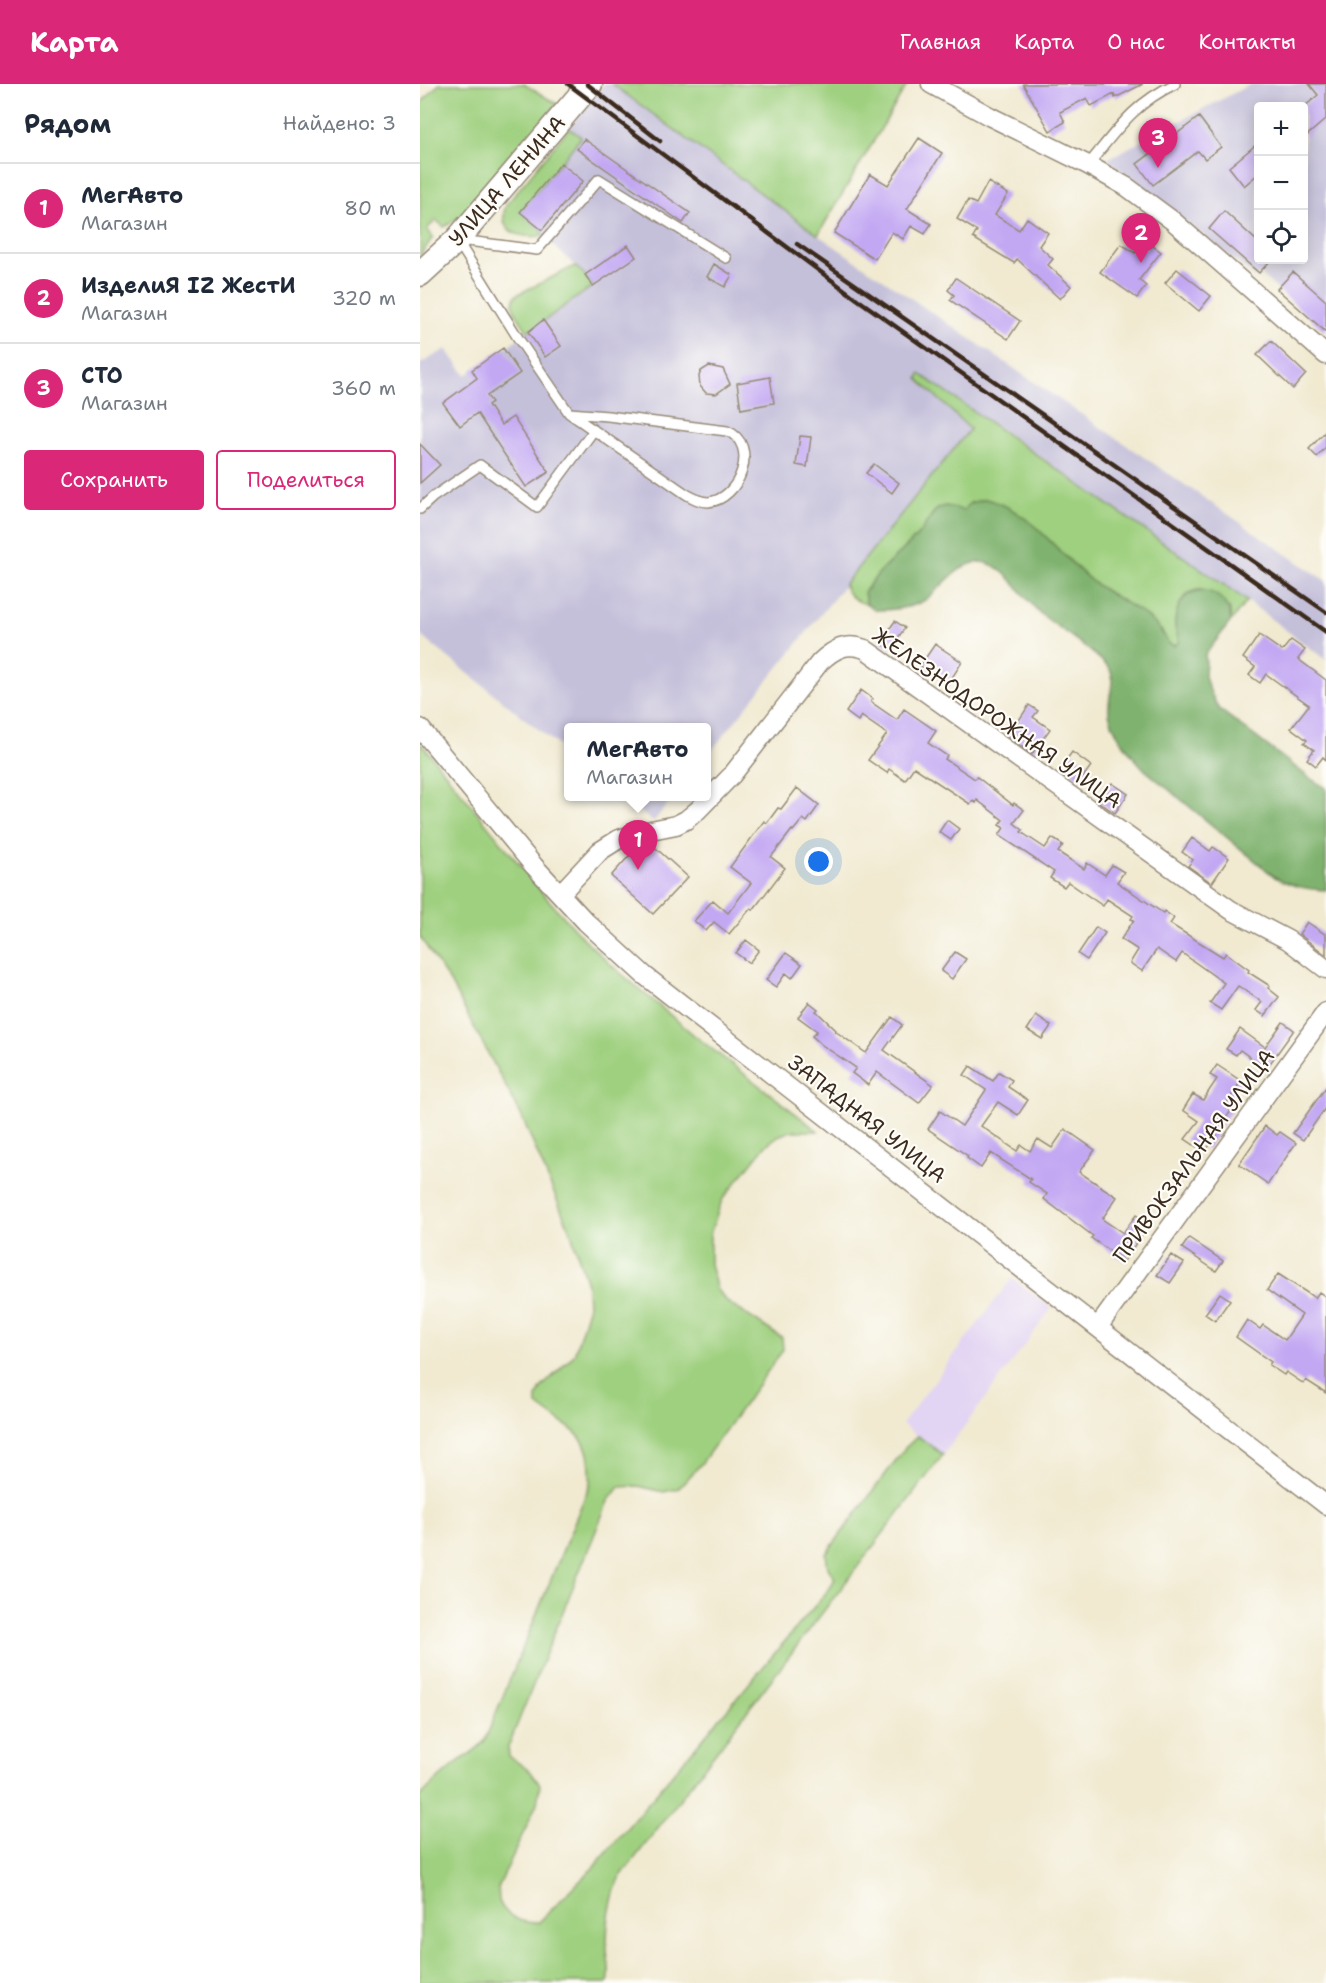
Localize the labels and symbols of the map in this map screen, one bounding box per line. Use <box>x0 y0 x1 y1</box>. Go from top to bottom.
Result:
street label: УЛИЦА ЛЕНИНА <box>442 110 572 252</box>
pin: 3 <box>1138 118 1178 168</box>
pin: 2 <box>1122 214 1160 263</box>
street label: ЖЕЛЕЗНОДОРОЖНАЯ УЛИЦА <box>867 621 1127 815</box>
pin: 1 <box>618 820 658 870</box>
your location <box>804 847 833 876</box>
street label: ПРИВОКЗАЛЬНАЯ УЛИЦА <box>1107 1043 1281 1269</box>
street label: ЗАПАДНАЯ УЛИЦА <box>782 1048 952 1190</box>

